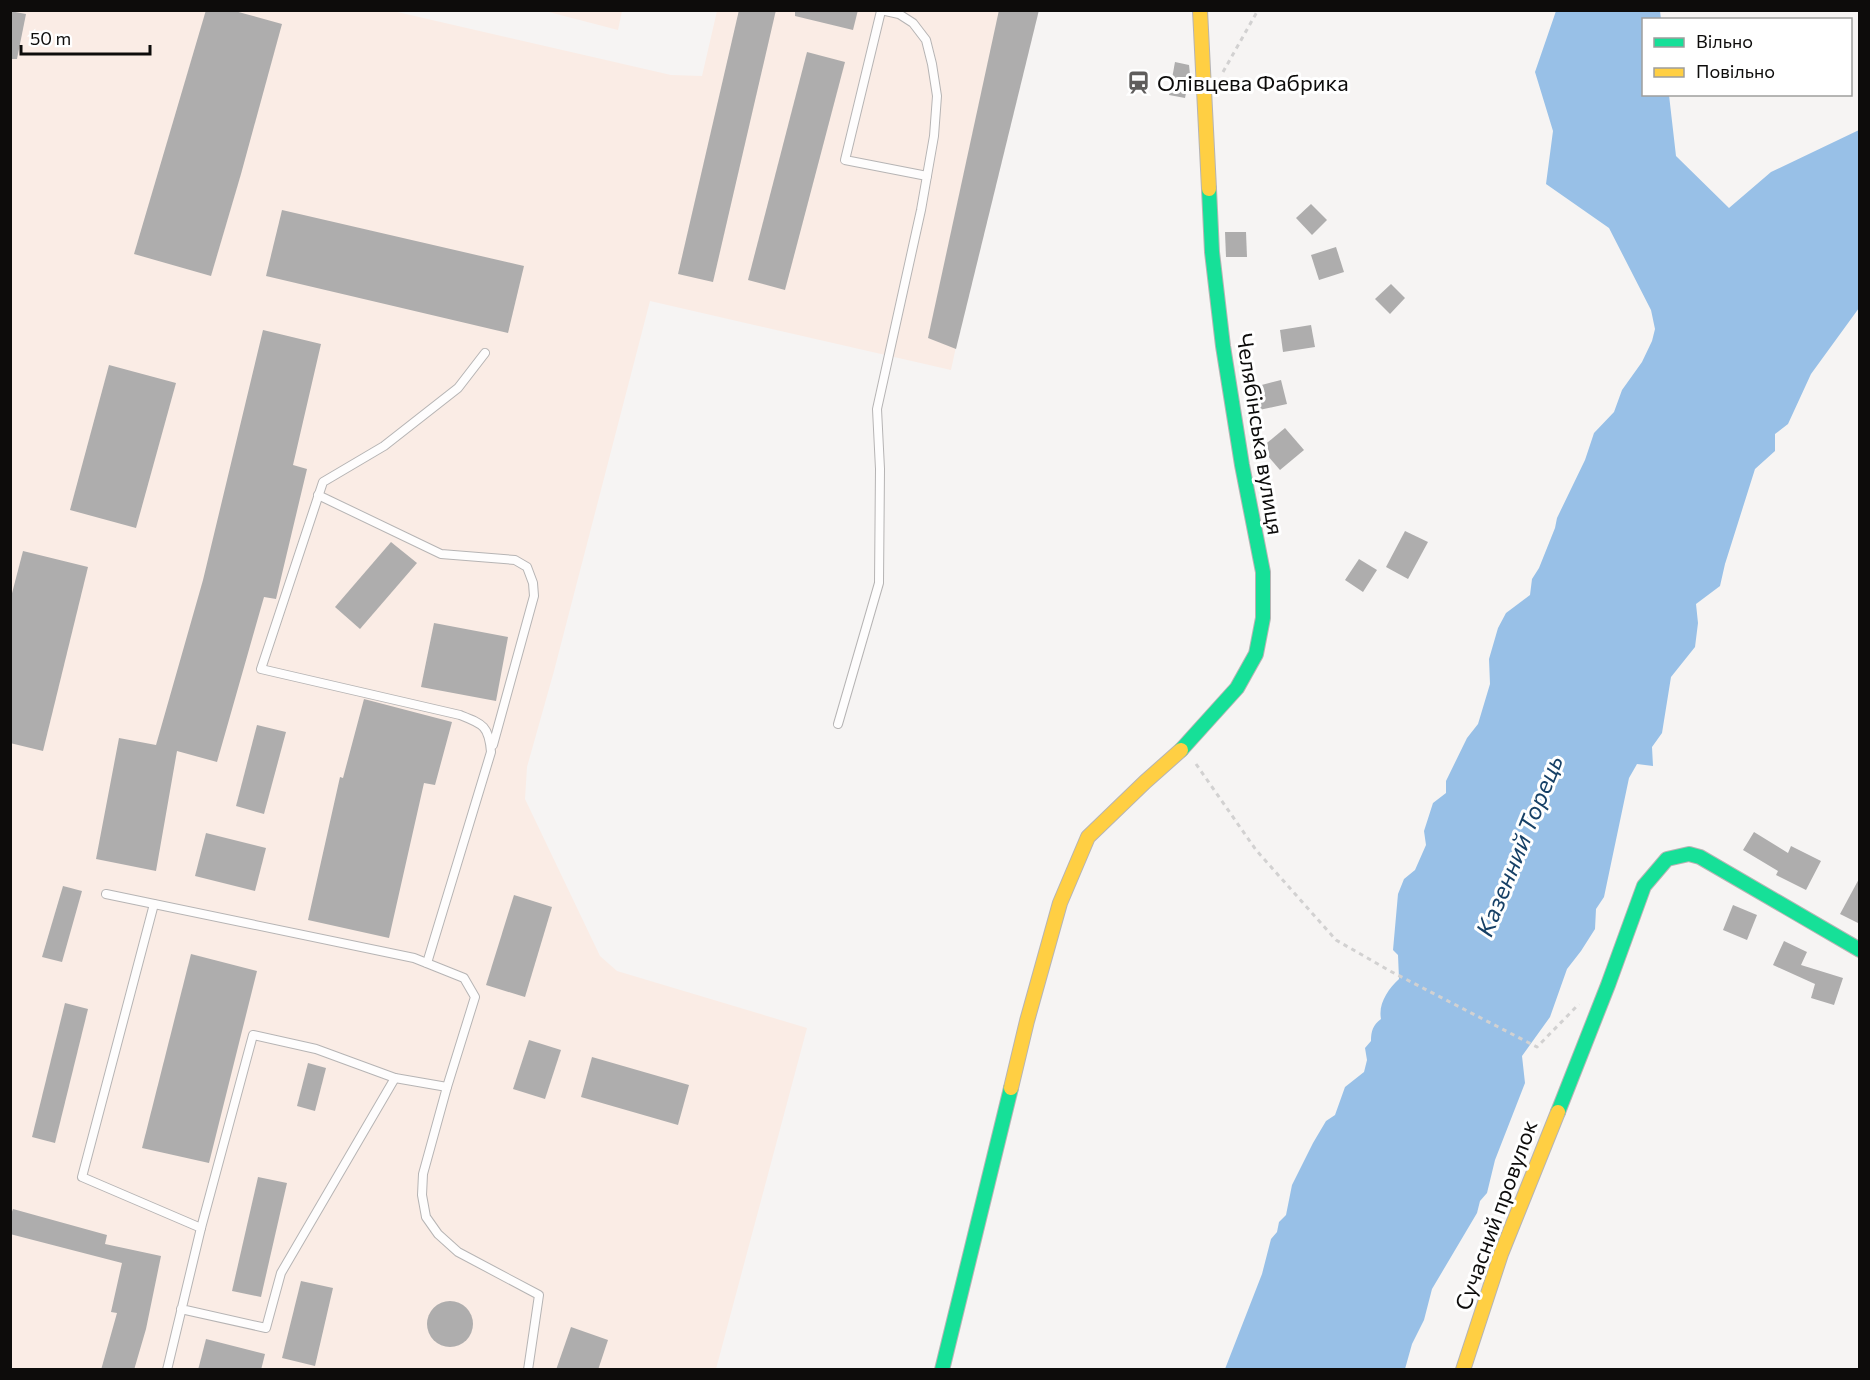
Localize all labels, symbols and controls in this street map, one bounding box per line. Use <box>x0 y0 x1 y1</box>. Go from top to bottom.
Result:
scale bar <box>21 18 150 56</box>
legend <box>1642 18 1852 96</box>
text: 50 m <box>30 27 71 49</box>
text: Вільно <box>1696 30 1753 52</box>
text: Повільно <box>1696 60 1775 82</box>
place label: Олівцева Фабрика <box>1157 69 1349 96</box>
station icon: Олівцева Фабрика <box>1126 70 1152 96</box>
street label: Челябінська вулиця <box>1231 331 1290 537</box>
water label: Казенний Торець <box>1469 750 1568 940</box>
street label: Сучасний провулок <box>1449 1116 1543 1314</box>

